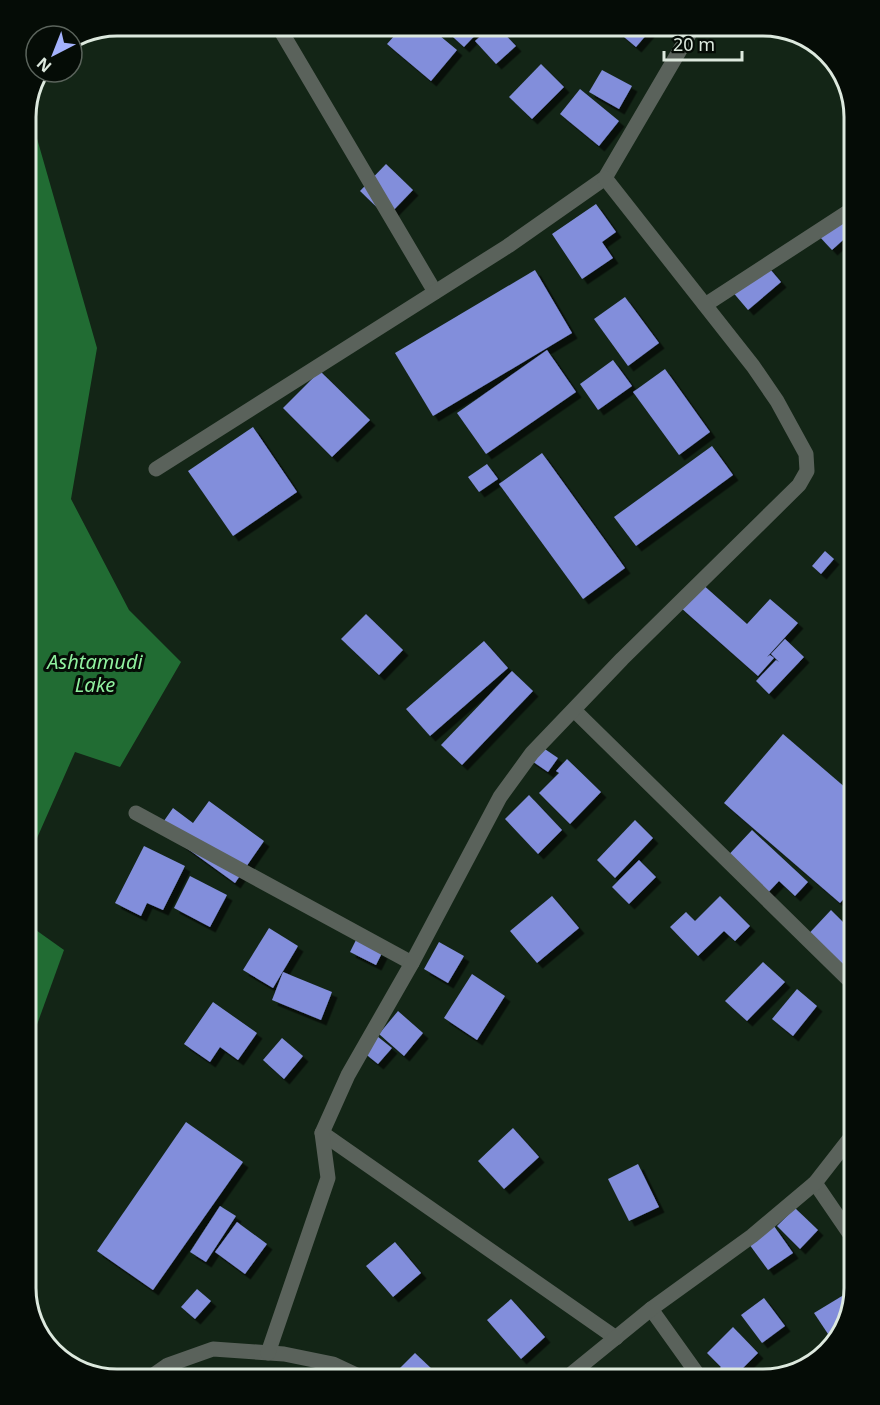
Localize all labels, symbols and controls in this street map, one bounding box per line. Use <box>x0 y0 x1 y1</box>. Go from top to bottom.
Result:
north arrow <box>24 24 84 84</box>
scale bar <box>664 24 742 62</box>
text: 20 m <box>673 32 715 56</box>
text: N <box>32 53 56 78</box>
water label: Ashtamudi Lake <box>45 648 143 698</box>

